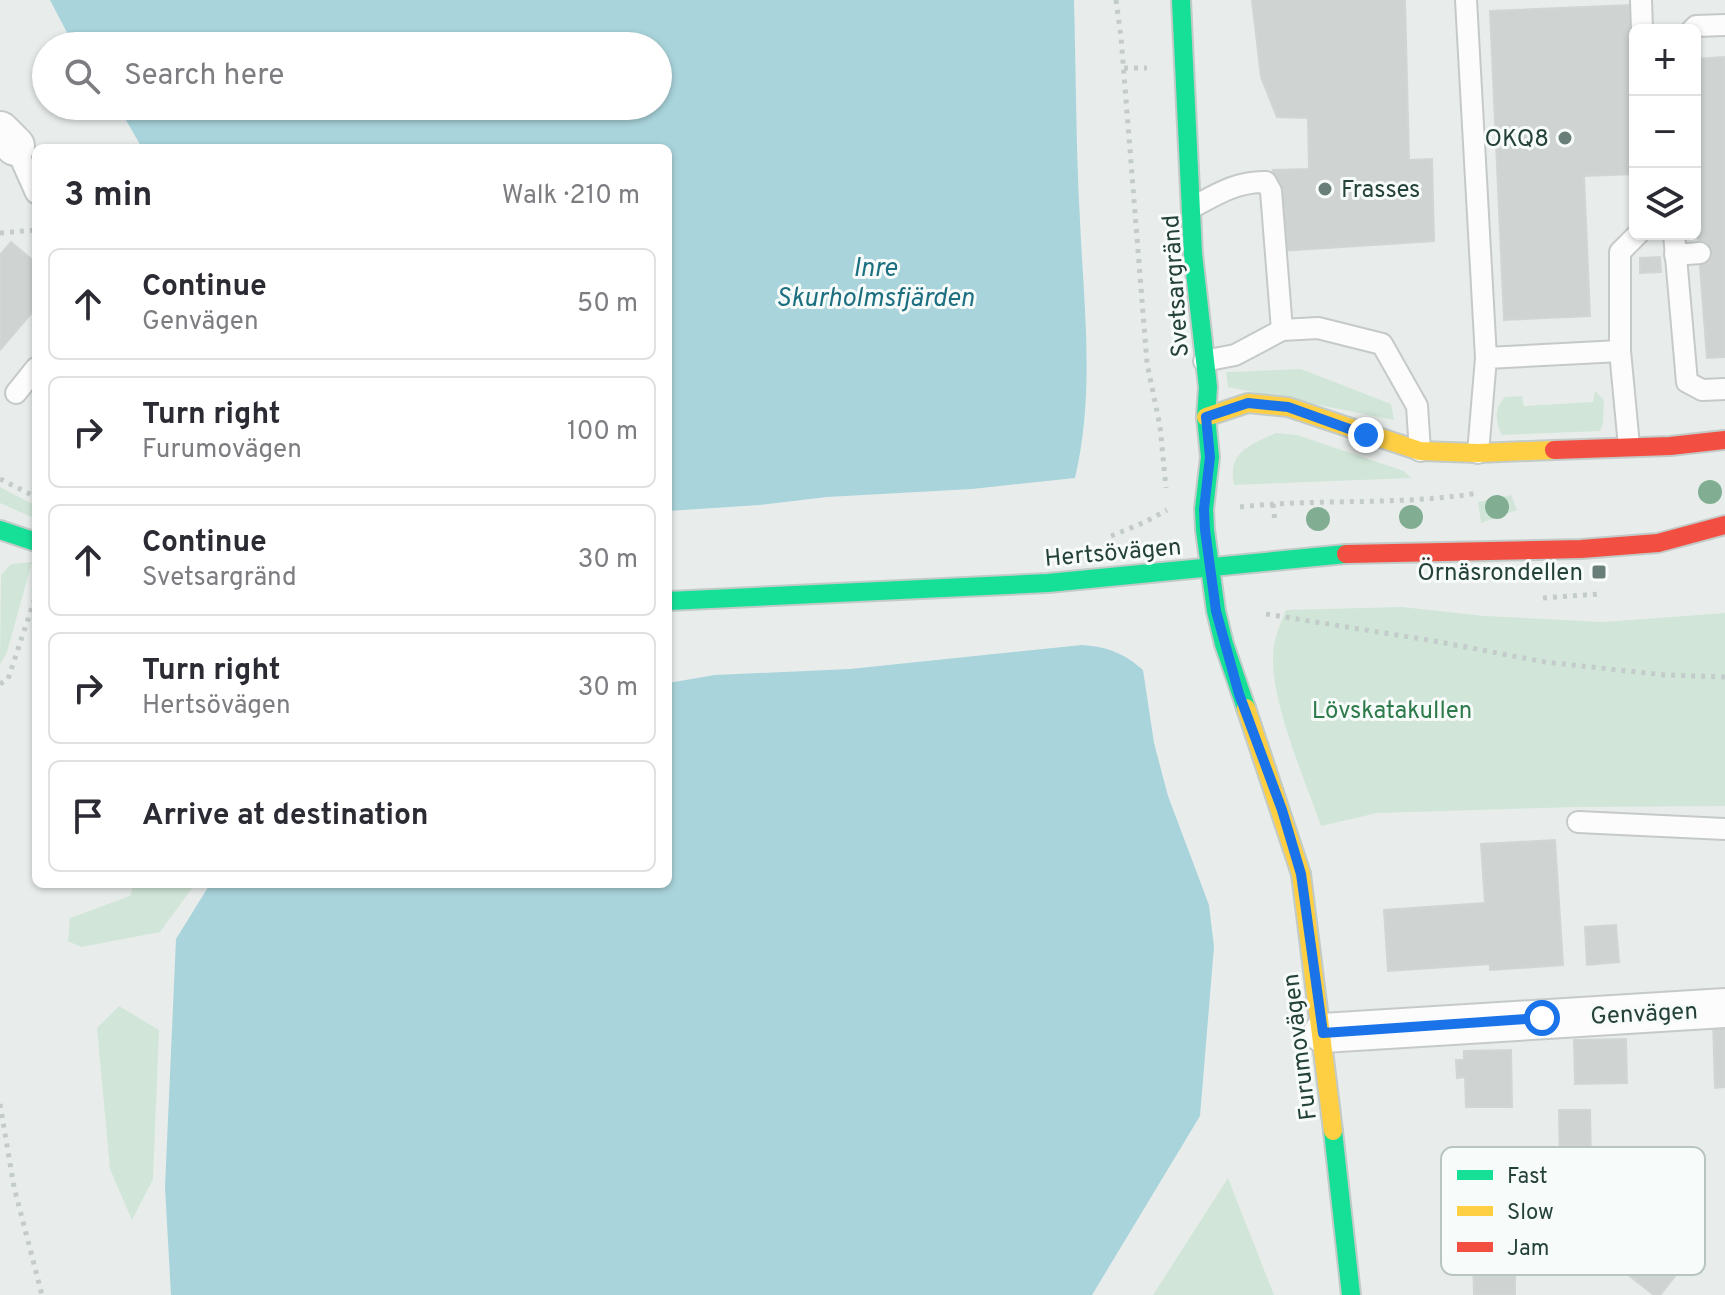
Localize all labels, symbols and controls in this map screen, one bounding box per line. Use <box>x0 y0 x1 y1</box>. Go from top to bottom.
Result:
map controls <box>1629 24 1701 240</box>
button: + <box>1629 24 1701 96</box>
search box <box>32 32 672 120</box>
icon: search <box>60 54 104 98</box>
text: Search here <box>124 58 284 95</box>
button: − <box>1629 96 1701 168</box>
place label: OKQ8 <box>1485 125 1549 155</box>
marker: OKQ8 <box>1556 129 1574 147</box>
button: layers <box>1629 168 1701 240</box>
text: 3 min <box>64 175 152 218</box>
place label: Frasses <box>1341 176 1420 206</box>
text: Walk · 210 m <box>502 180 640 213</box>
marker: Frasses <box>1316 180 1334 198</box>
street label: Svetsargränd <box>1157 214 1197 358</box>
water label: Inre Skurholmsfjärden <box>776 253 974 316</box>
text: Continue <box>142 269 267 306</box>
icon: ahead <box>66 282 110 326</box>
text: 50 m <box>577 288 638 321</box>
text: Genvägen <box>142 306 259 339</box>
text: Turn right <box>142 397 280 434</box>
icon: right <box>66 410 110 454</box>
text: 100 m <box>567 416 638 449</box>
route end <box>1348 417 1384 453</box>
text: Furumovägen <box>142 434 302 467</box>
text: Continue <box>142 525 267 562</box>
street label: Hertsövägen <box>1043 533 1183 575</box>
icon: ahead <box>66 538 110 582</box>
text: 30 m <box>578 544 638 577</box>
place label: Örnäsrondellen <box>1417 557 1583 589</box>
text: Svetsargränd <box>142 562 297 595</box>
marker: Örnäsrondellen <box>1590 563 1608 581</box>
text: Turn right <box>142 653 280 690</box>
icon: right <box>66 666 110 710</box>
text: 30 m <box>578 672 638 705</box>
text: Hertsövägen <box>142 690 291 723</box>
park label: Lövskatakullen <box>1312 697 1472 727</box>
icon: arrive <box>66 794 110 838</box>
text: Arrive at destination <box>142 798 428 835</box>
street label: Furumovägen <box>1277 972 1325 1122</box>
street label: Genvägen <box>1590 997 1699 1033</box>
route start <box>1524 1000 1560 1036</box>
legend <box>1441 1147 1705 1275</box>
text: Fast <box>1507 1164 1548 1191</box>
text: Slow <box>1507 1200 1554 1227</box>
text: Jam <box>1507 1236 1550 1263</box>

